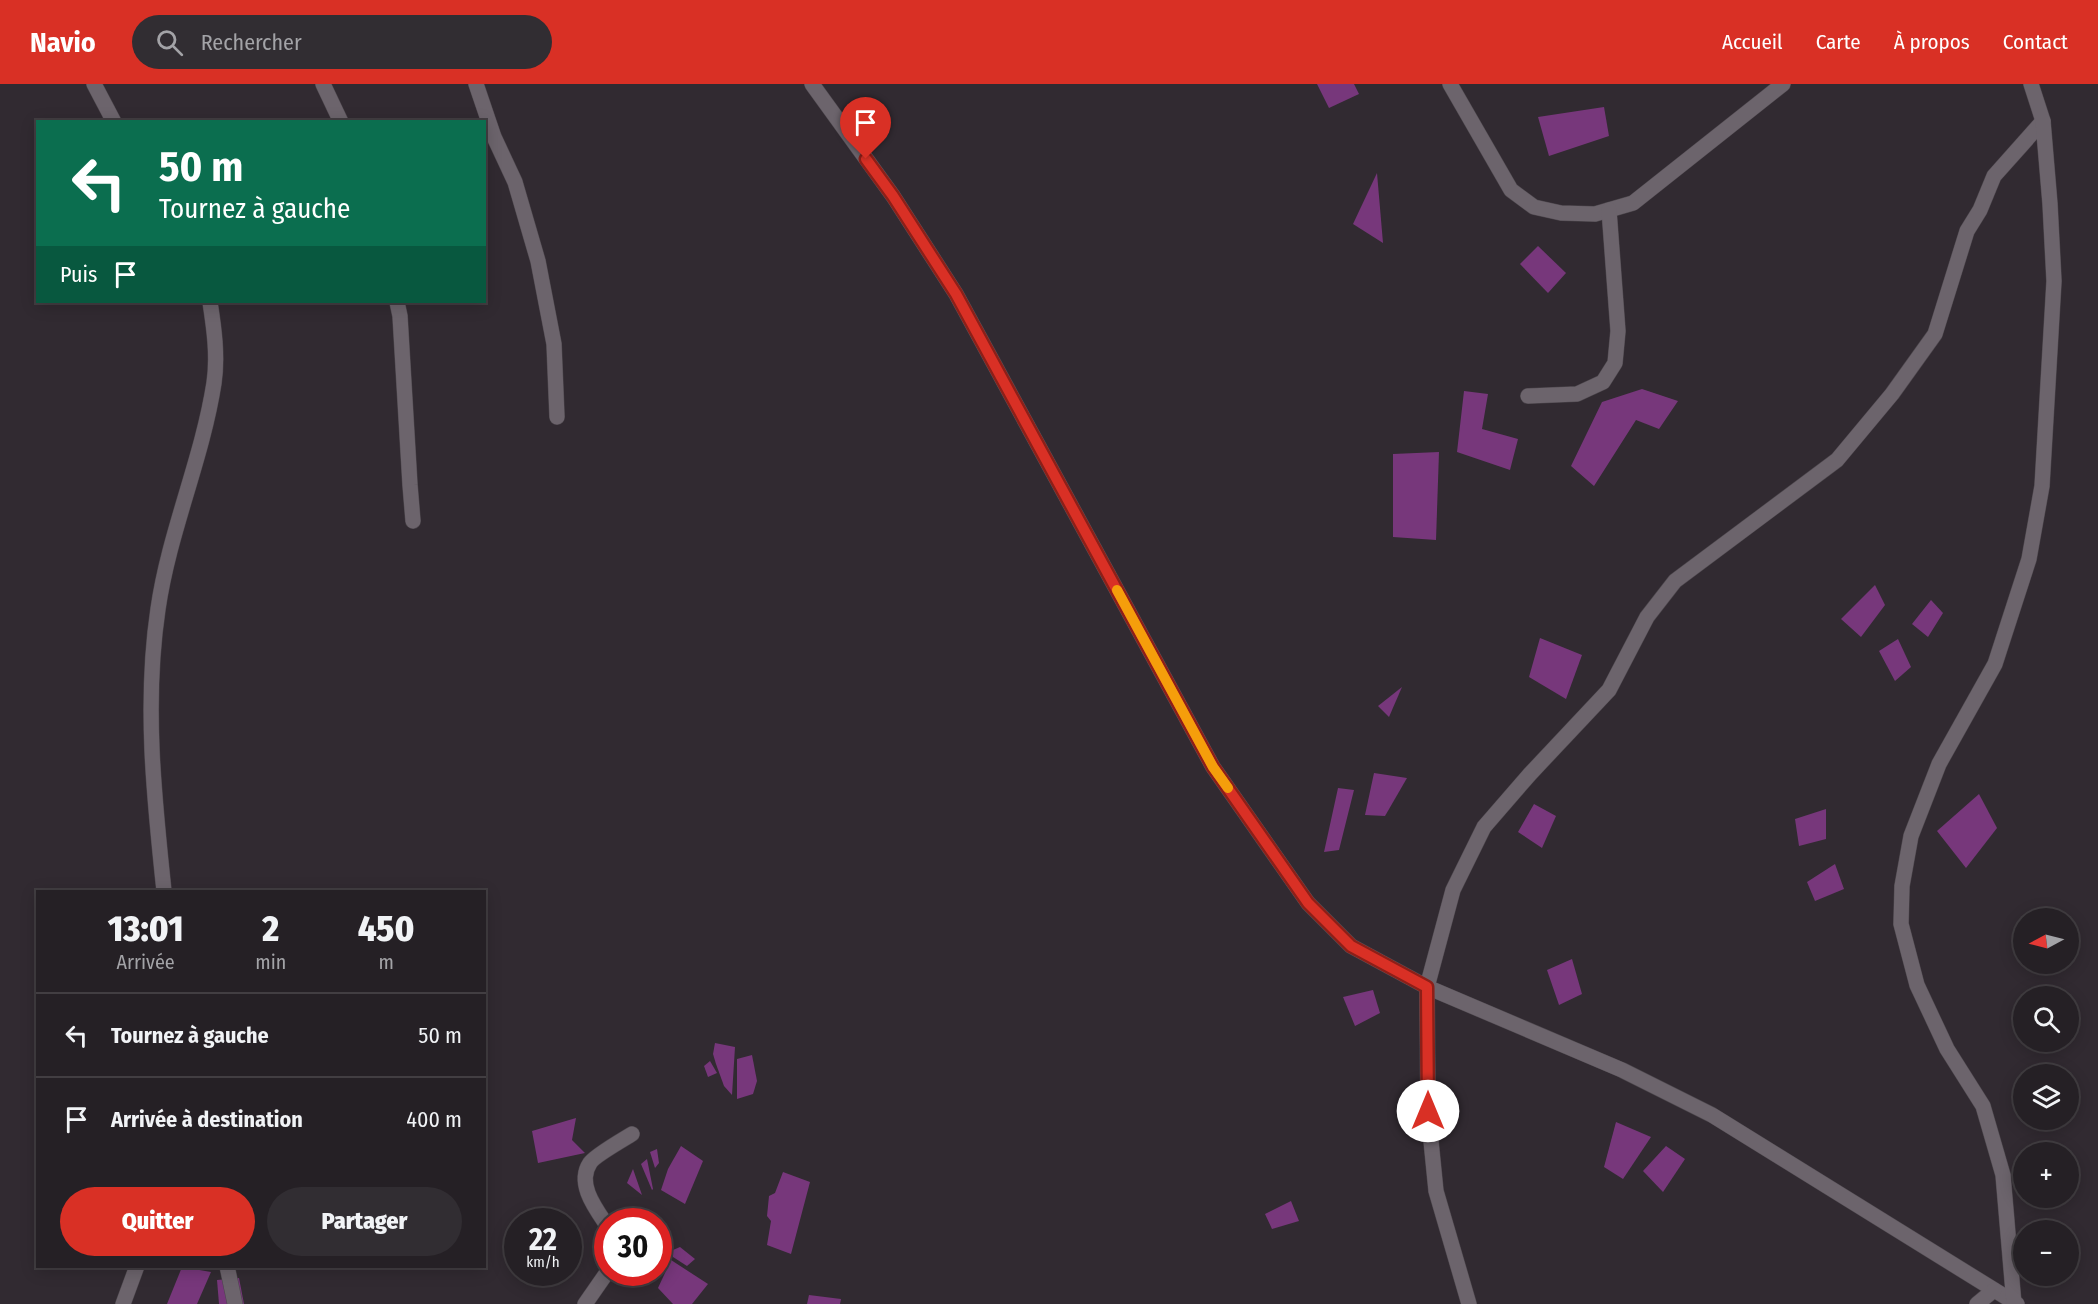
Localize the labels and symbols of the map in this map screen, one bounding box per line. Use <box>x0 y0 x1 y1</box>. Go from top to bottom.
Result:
pin <box>840 97 891 159</box>
north arrow <box>2013 908 2079 974</box>
position arrow <box>1396 1079 1460 1143</box>
speed limit sign: 30 <box>594 1208 672 1286</box>

